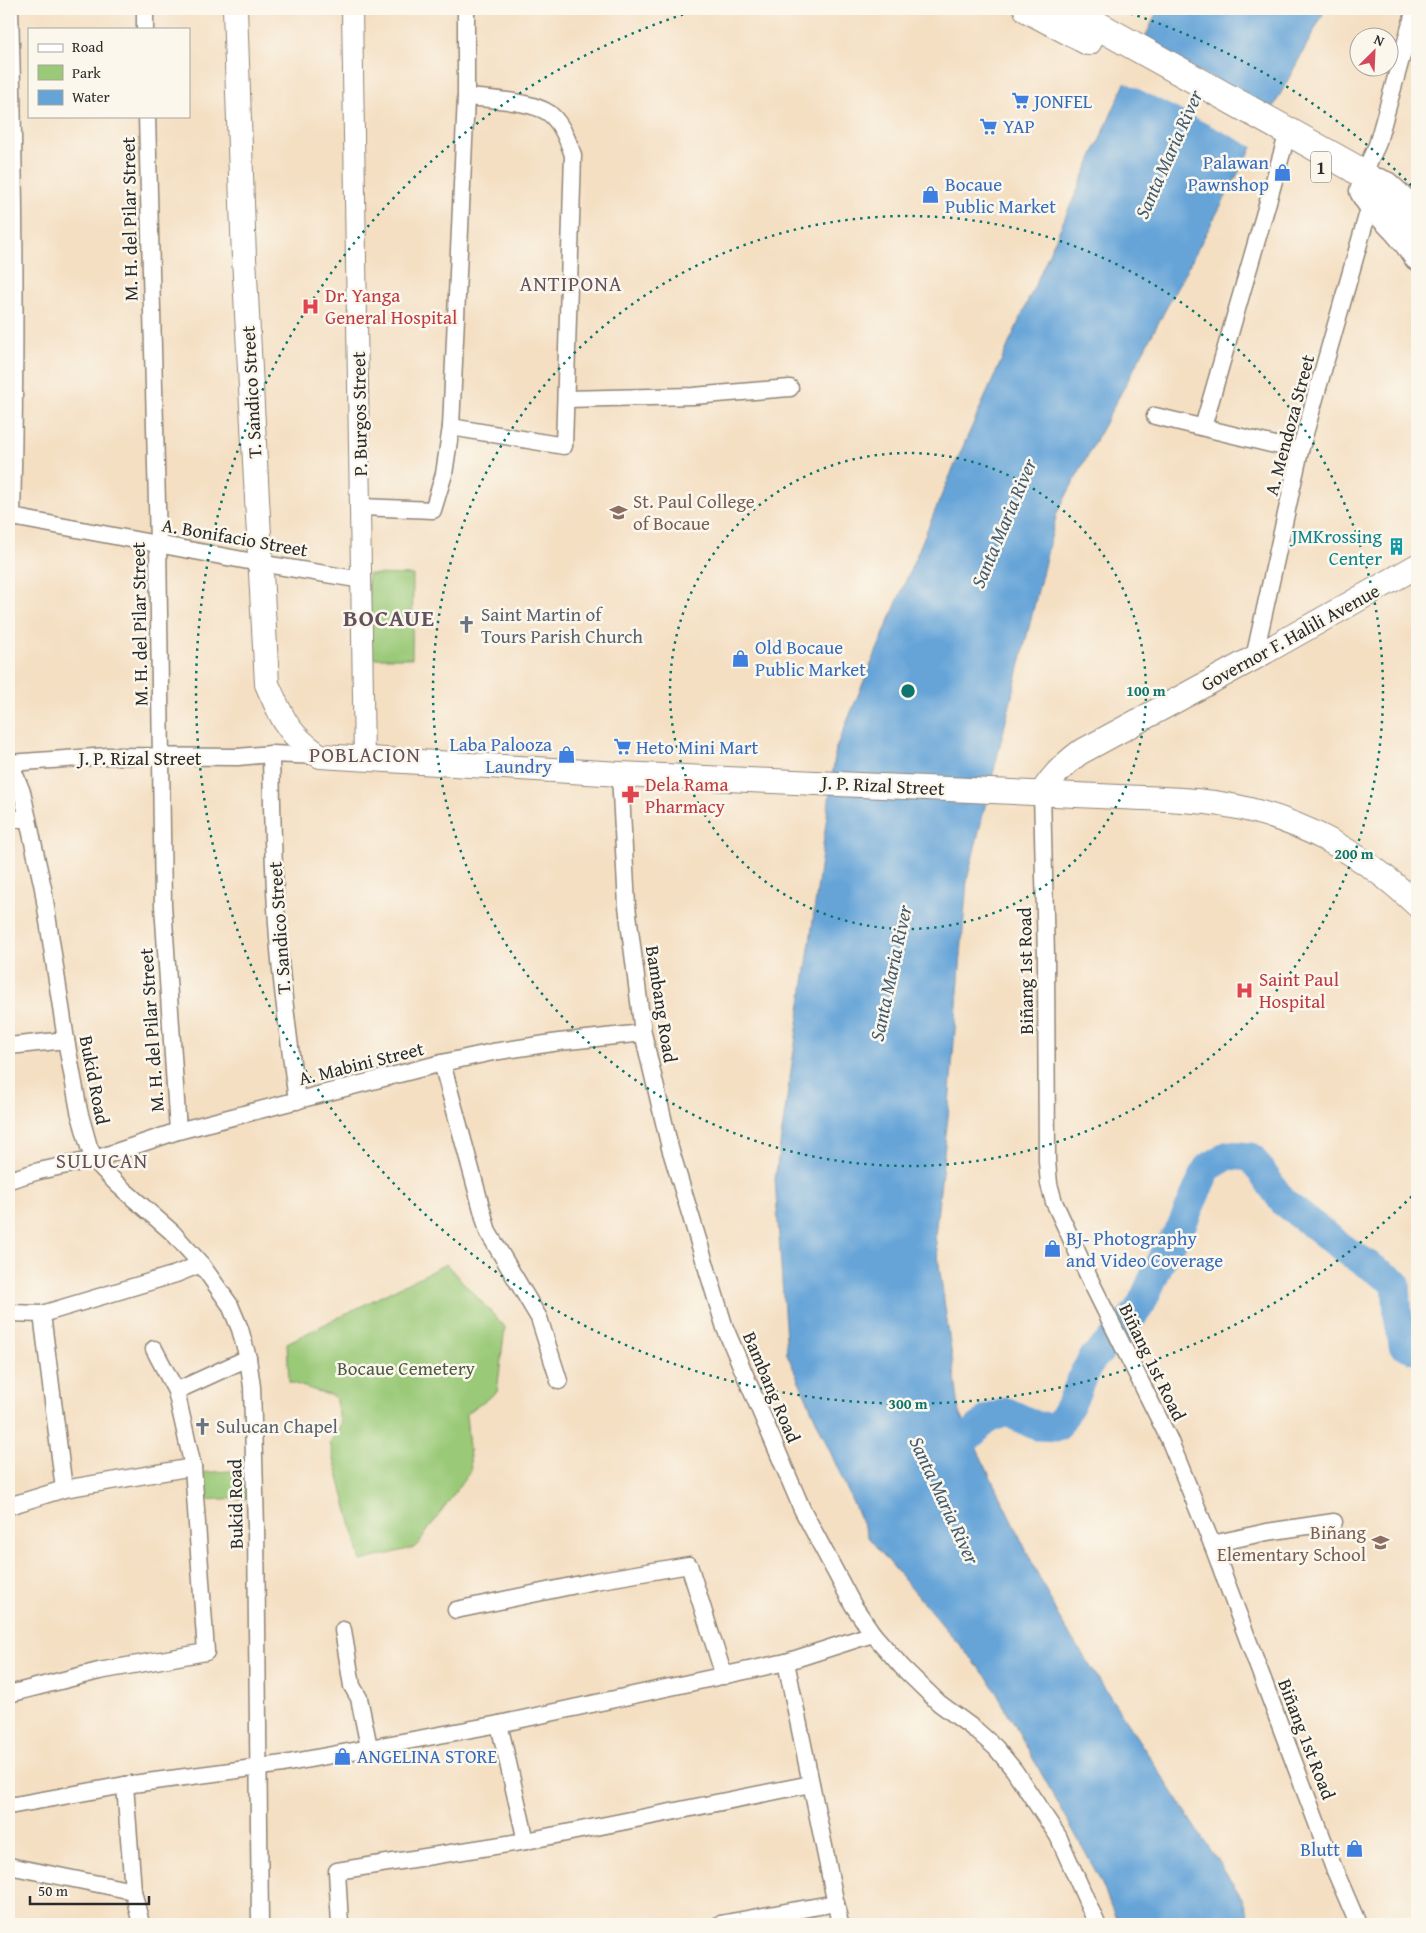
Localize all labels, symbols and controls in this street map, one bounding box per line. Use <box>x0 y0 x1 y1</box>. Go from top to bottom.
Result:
legend <box>28 28 190 118</box>
north arrow <box>1348 28 1398 78</box>
text: N <box>1371 29 1388 51</box>
text: Road <box>72 36 103 57</box>
text: Park <box>72 62 101 83</box>
water label: Santa Maria River <box>1127 84 1210 223</box>
text: Water <box>72 86 110 107</box>
place label: JONFEL <box>1032 87 1092 115</box>
supermarket icon: JONFEL <box>1010 91 1030 111</box>
place label: YAP <box>1003 112 1035 140</box>
supermarket icon: YAP <box>979 116 999 136</box>
street label: M. H. del Pilar Street <box>114 136 144 301</box>
place label: Palawan Pawnshop <box>1188 148 1269 198</box>
road number: 1 <box>1311 152 1331 182</box>
shop icon: Palawan Pawnshop <box>1273 163 1293 183</box>
place label: Bocaue Public Market <box>945 170 1056 220</box>
shop icon: Bocaue Public Market <box>921 185 941 205</box>
district label: ANTIPONA <box>519 268 623 299</box>
place label: Dr. Yanga General Hospital <box>325 281 457 331</box>
hospital icon: Dr. Yanga General Hospital <box>301 296 321 316</box>
street label: T. Sandico Street <box>234 325 268 459</box>
street label: P. Burgos Street <box>344 351 374 477</box>
street label: A. Mendoza Street <box>1257 351 1321 499</box>
water label: Santa Maria River <box>963 453 1044 592</box>
place label: St. Paul College of Bocaue <box>633 487 755 537</box>
school or university icon: St. Paul College of Bocaue <box>609 502 629 522</box>
street label: A. Bonifacio Street <box>160 510 310 564</box>
place label: JMKrossing Center <box>1289 522 1383 572</box>
building icon: JMKrossing Center <box>1386 537 1406 557</box>
street label: M. H. del Pilar Street <box>124 541 154 706</box>
street label: Governor F. Halili Avenue <box>1196 576 1384 698</box>
district label: BOCAUE <box>343 600 435 635</box>
place label: Saint Martin of Tours Parish Church <box>481 600 643 650</box>
church icon: Saint Martin of Tours Parish Church <box>457 615 477 635</box>
place label: Old Bocaue Public Market <box>755 633 866 683</box>
shop icon: Old Bocaue Public Market <box>731 648 751 668</box>
text: 100 m <box>1126 680 1166 701</box>
centre of rings <box>899 682 917 700</box>
place label: Laba Palooza Laundry <box>450 730 553 780</box>
place label: Heto Mini Mart <box>636 733 759 761</box>
supermarket icon: Heto Mini Mart <box>612 737 632 757</box>
district label: POBLACION <box>309 739 421 770</box>
street label: J. P. Rizal Street <box>76 744 202 772</box>
shop icon: Laba Palooza Laundry <box>556 745 576 765</box>
street label: J. P. Rizal Street <box>819 768 945 802</box>
place label: Dela Rama Pharmacy <box>645 770 728 820</box>
pharmacy icon: Dela Rama Pharmacy <box>621 785 641 805</box>
text: 200 m <box>1334 843 1374 864</box>
street label: T. Sandico Street <box>260 860 298 995</box>
water label: Santa Maria River <box>861 902 919 1044</box>
street label: Biñang 1st Road <box>1010 906 1040 1035</box>
street label: Bambang Road <box>639 943 685 1065</box>
street label: M. H. del Pilar Street <box>131 947 171 1113</box>
place label: Saint Paul Hospital <box>1259 965 1339 1015</box>
hospital icon: Saint Paul Hospital <box>1235 980 1255 1000</box>
street label: Bukid Road <box>73 1033 118 1128</box>
street label: A. Mabini Street <box>295 1034 427 1092</box>
district label: SULUCAN <box>56 1145 148 1176</box>
place label: BJ- Photography and Video Coverage <box>1066 1224 1223 1274</box>
shop icon: BJ- Photography and Video Coverage <box>1042 1239 1062 1259</box>
street label: Biñang 1st Road <box>1112 1299 1194 1426</box>
street label: Bambang Road <box>736 1327 808 1448</box>
park label: Bocaue Cemetery <box>337 1354 475 1382</box>
text: 300 m <box>888 1393 928 1414</box>
place label: Sulucan Chapel <box>216 1412 338 1440</box>
church icon: Sulucan Chapel <box>192 1416 212 1436</box>
water label: Santa Maria River <box>903 1431 988 1569</box>
street label: Bukid Road <box>220 1458 250 1549</box>
place label: Biñang Elementary School <box>1217 1518 1367 1568</box>
school or university icon: Biñang Elementary School <box>1370 1533 1390 1553</box>
street label: Biñang 1st Road <box>1271 1675 1343 1804</box>
place label: ANGELINA STORE <box>357 1742 497 1770</box>
shop icon: ANGELINA STORE <box>333 1746 353 1766</box>
place label: Blutt <box>1300 1835 1340 1863</box>
shop icon: Blutt <box>1344 1839 1364 1859</box>
scale bar <box>30 1873 149 1905</box>
text: 50 m <box>38 1880 69 1901</box>

